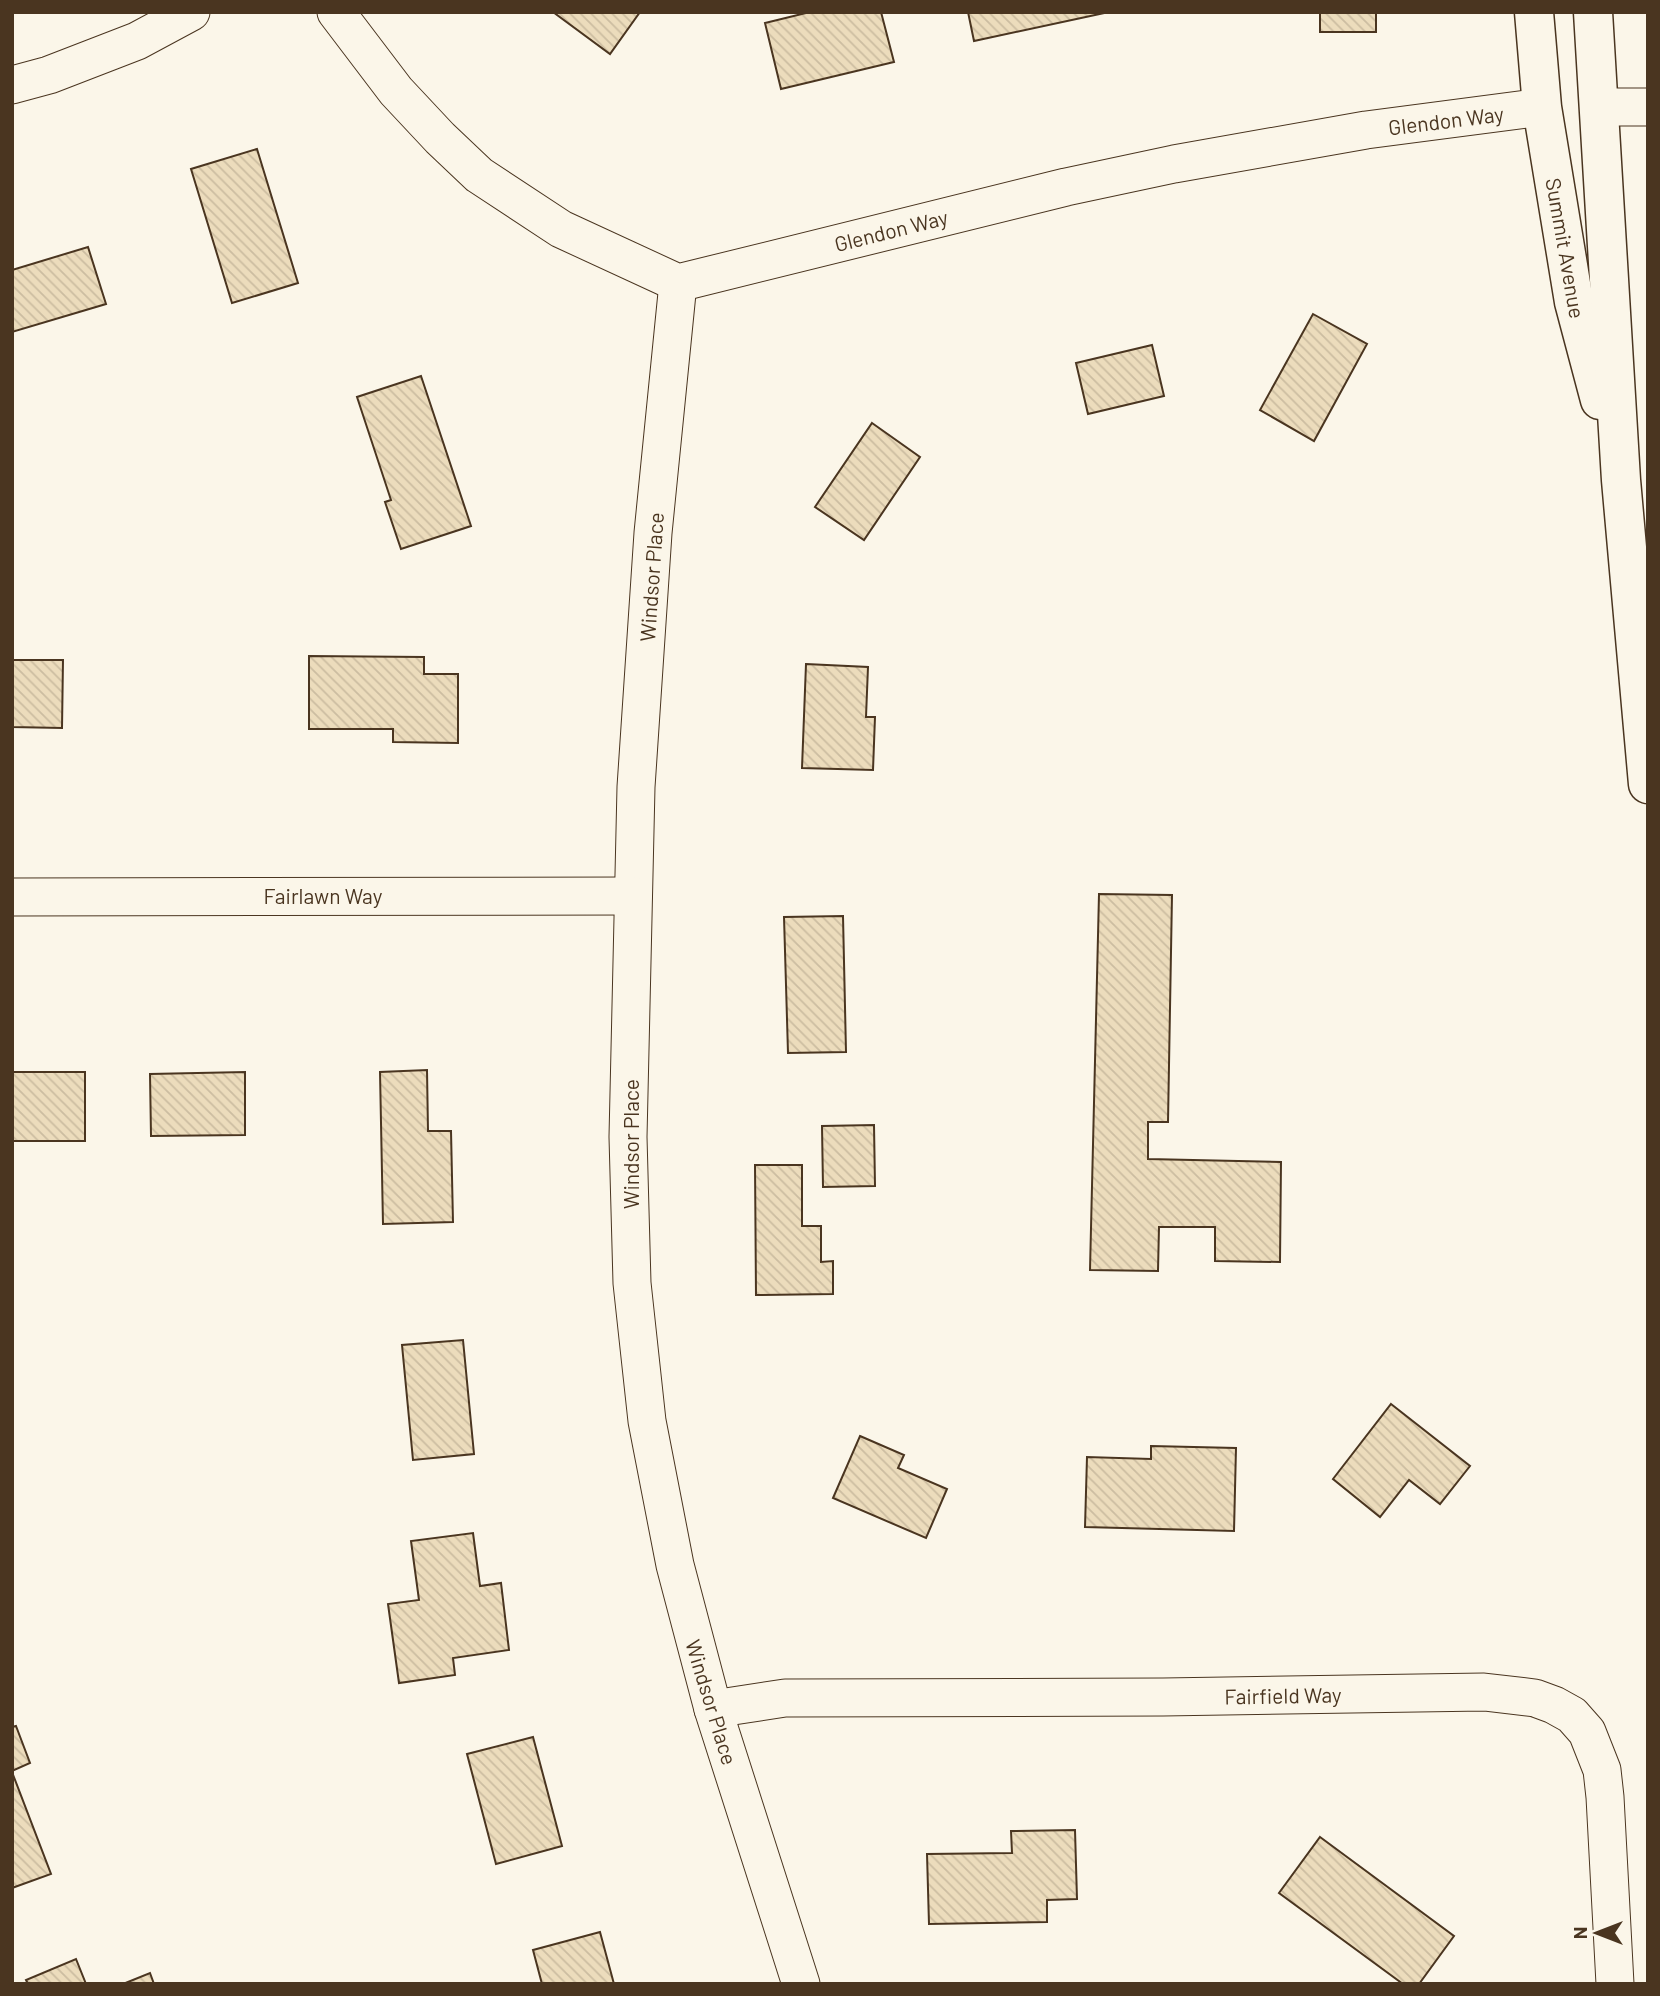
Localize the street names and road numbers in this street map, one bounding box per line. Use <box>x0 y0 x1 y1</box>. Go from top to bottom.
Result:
street label: Glendon Way <box>1387 100 1506 139</box>
street label: Summit Avenue <box>1541 176 1591 320</box>
street label: Glendon Way <box>832 204 951 256</box>
street label: Windsor Place <box>634 511 668 643</box>
street label: Fairlawn Way <box>264 883 383 908</box>
street label: Windsor Place <box>618 1079 643 1209</box>
street label: Windsor Place <box>681 1636 743 1768</box>
street label: Fairfield Way <box>1224 1681 1342 1709</box>

